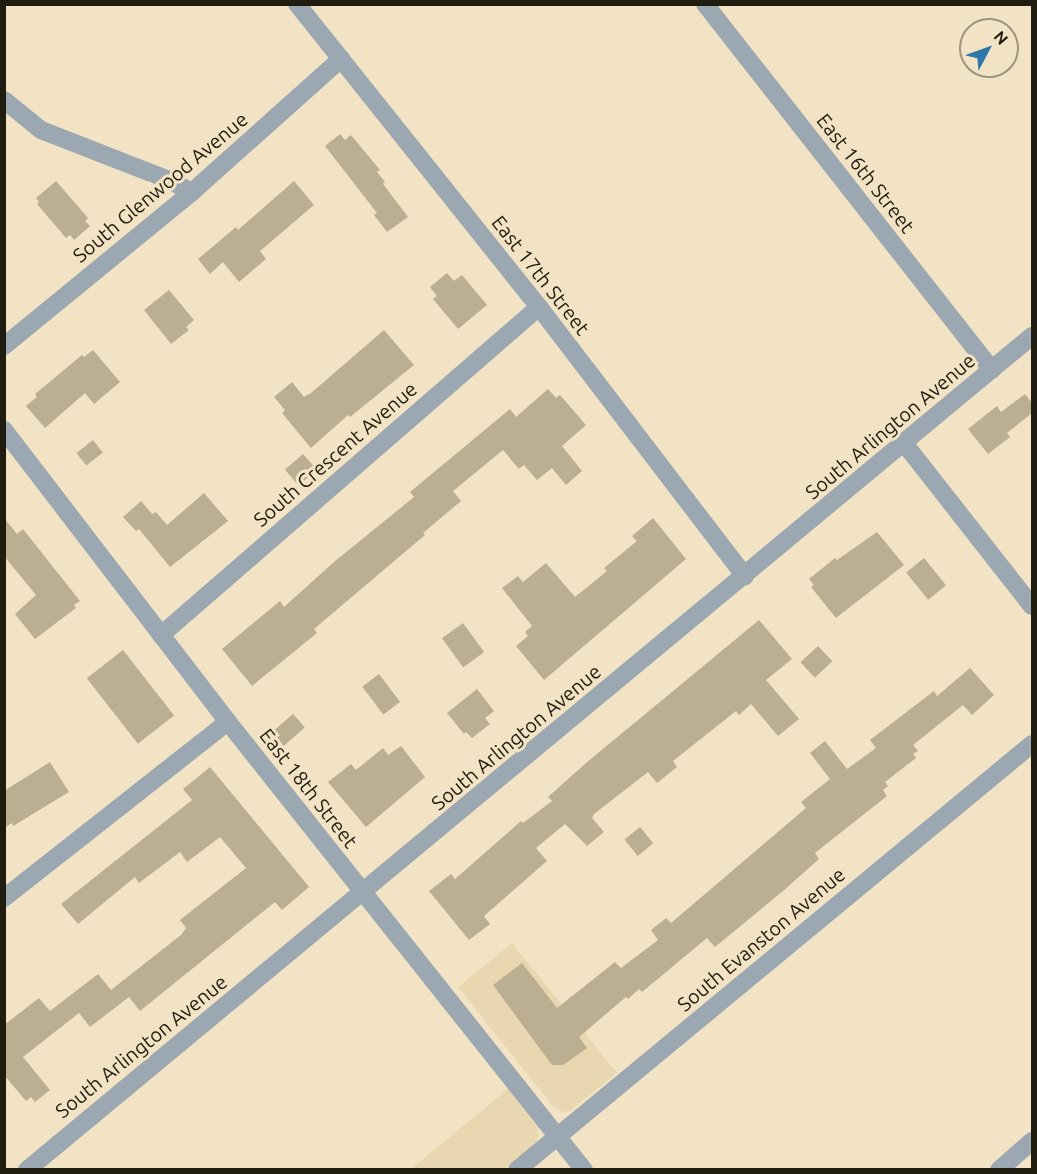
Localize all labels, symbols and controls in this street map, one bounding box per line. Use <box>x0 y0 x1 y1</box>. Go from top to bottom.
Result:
north arrow <box>959 18 1019 78</box>
text: N <box>990 27 1012 48</box>
street label: South Glenwood Avenue <box>68 107 252 267</box>
street label: East 16th Street <box>812 109 920 237</box>
street label: East 17th Street <box>487 211 595 339</box>
street label: South Arlington Avenue <box>800 348 980 504</box>
street label: South Crescent Avenue <box>248 377 422 531</box>
street label: South Arlington Avenue <box>426 659 606 815</box>
street label: East 18th Street <box>255 724 363 852</box>
street label: South Evanston Avenue <box>672 862 850 1016</box>
street label: South Arlington Avenue <box>50 969 232 1123</box>

